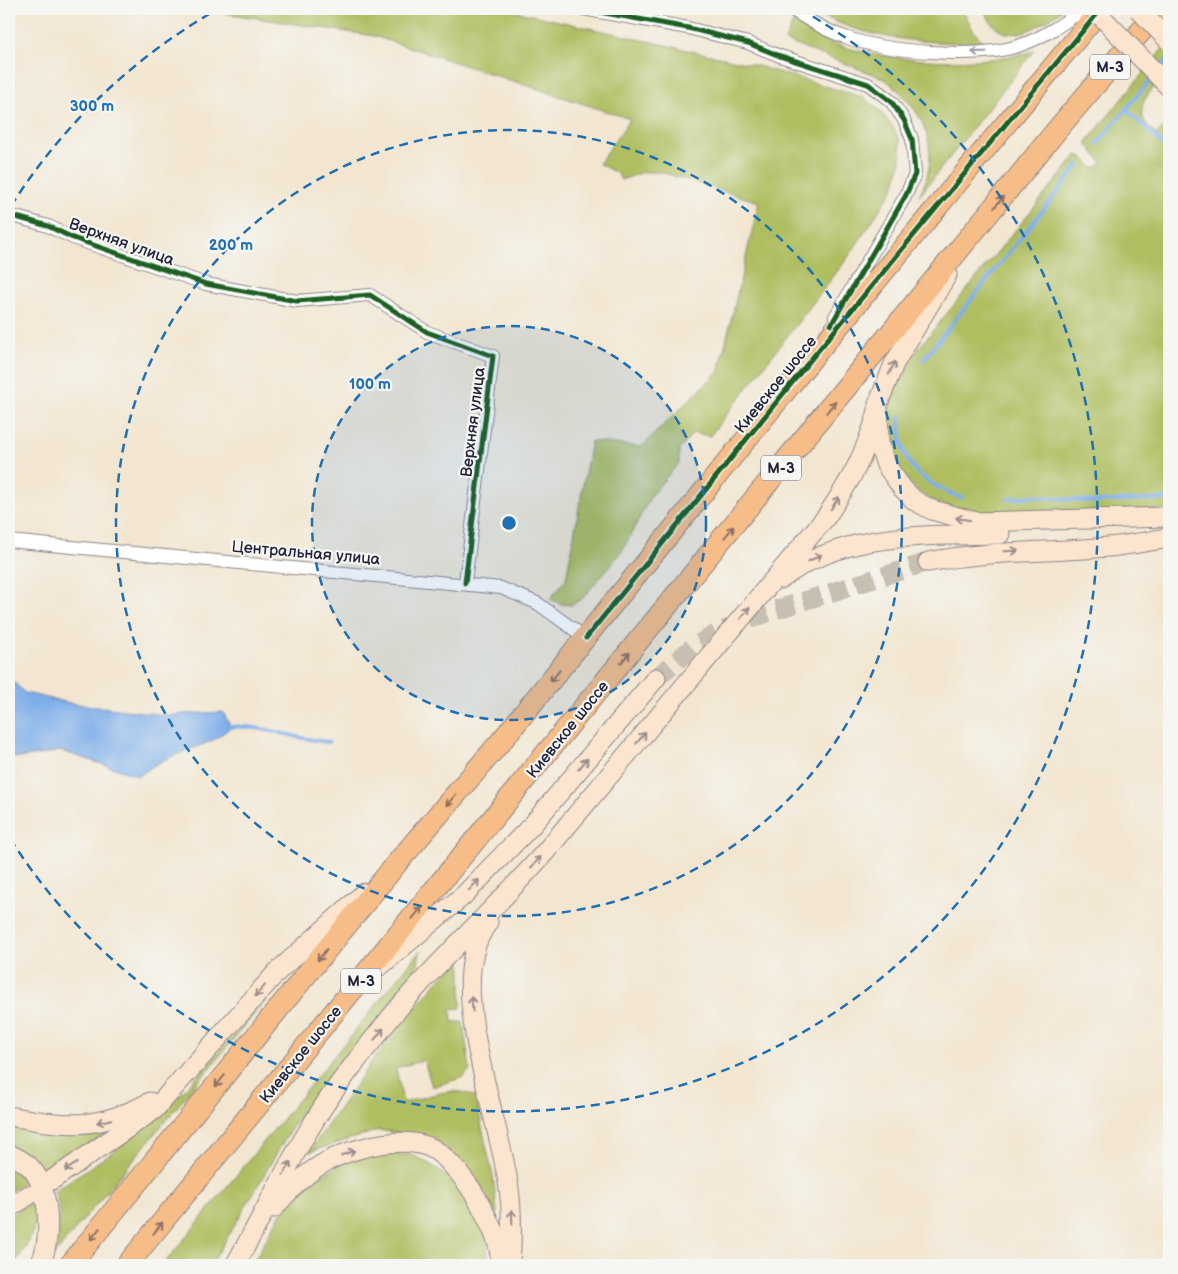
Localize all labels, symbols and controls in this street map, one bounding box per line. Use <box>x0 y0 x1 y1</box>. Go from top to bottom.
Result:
one-way arrow <box>971 47 988 57</box>
road number: М-3 <box>1090 54 1130 80</box>
text: 300 m <box>70 97 114 116</box>
one-way arrow <box>993 196 1004 209</box>
street label: Верхняя улица <box>66 215 177 270</box>
text: 200 m <box>209 236 253 255</box>
street label: Киевское шоссе <box>731 332 821 437</box>
one-way arrow <box>888 361 897 376</box>
street label: Верхняя улица <box>457 366 490 478</box>
text: 100 m <box>349 375 391 394</box>
one-way arrow <box>826 400 837 413</box>
road number: М-3 <box>761 456 801 480</box>
one-way arrow <box>830 496 840 510</box>
centre of rings <box>500 514 518 532</box>
one-way arrow <box>956 514 972 524</box>
one-way arrow <box>723 526 734 539</box>
street label: Центральная улица <box>231 538 382 570</box>
one-way arrow <box>1003 547 1019 556</box>
one-way arrow <box>808 553 823 563</box>
one-way arrow <box>740 607 751 620</box>
one-way arrow <box>620 652 631 665</box>
one-way arrow <box>550 669 561 682</box>
street label: Киевское шоссе <box>523 677 613 782</box>
one-way arrow <box>635 731 646 744</box>
one-way arrow <box>577 758 588 771</box>
one-way arrow <box>445 794 457 807</box>
one-way arrow <box>530 856 541 869</box>
one-way arrow <box>468 878 480 891</box>
one-way arrow <box>411 907 422 920</box>
one-way arrow <box>317 948 328 961</box>
road number: М-3 <box>341 968 381 994</box>
one-way arrow <box>254 985 265 998</box>
one-way arrow <box>467 997 477 1013</box>
street label: Киевское шоссе <box>256 1002 346 1107</box>
one-way arrow <box>373 1028 384 1041</box>
one-way arrow <box>214 1074 225 1087</box>
one-way arrow <box>96 1117 112 1126</box>
one-way arrow <box>339 1148 355 1157</box>
one-way arrow <box>283 1161 292 1176</box>
one-way arrow <box>65 1162 79 1172</box>
one-way arrow <box>507 1209 516 1225</box>
one-way arrow <box>152 1221 163 1234</box>
one-way arrow <box>90 1227 101 1240</box>

